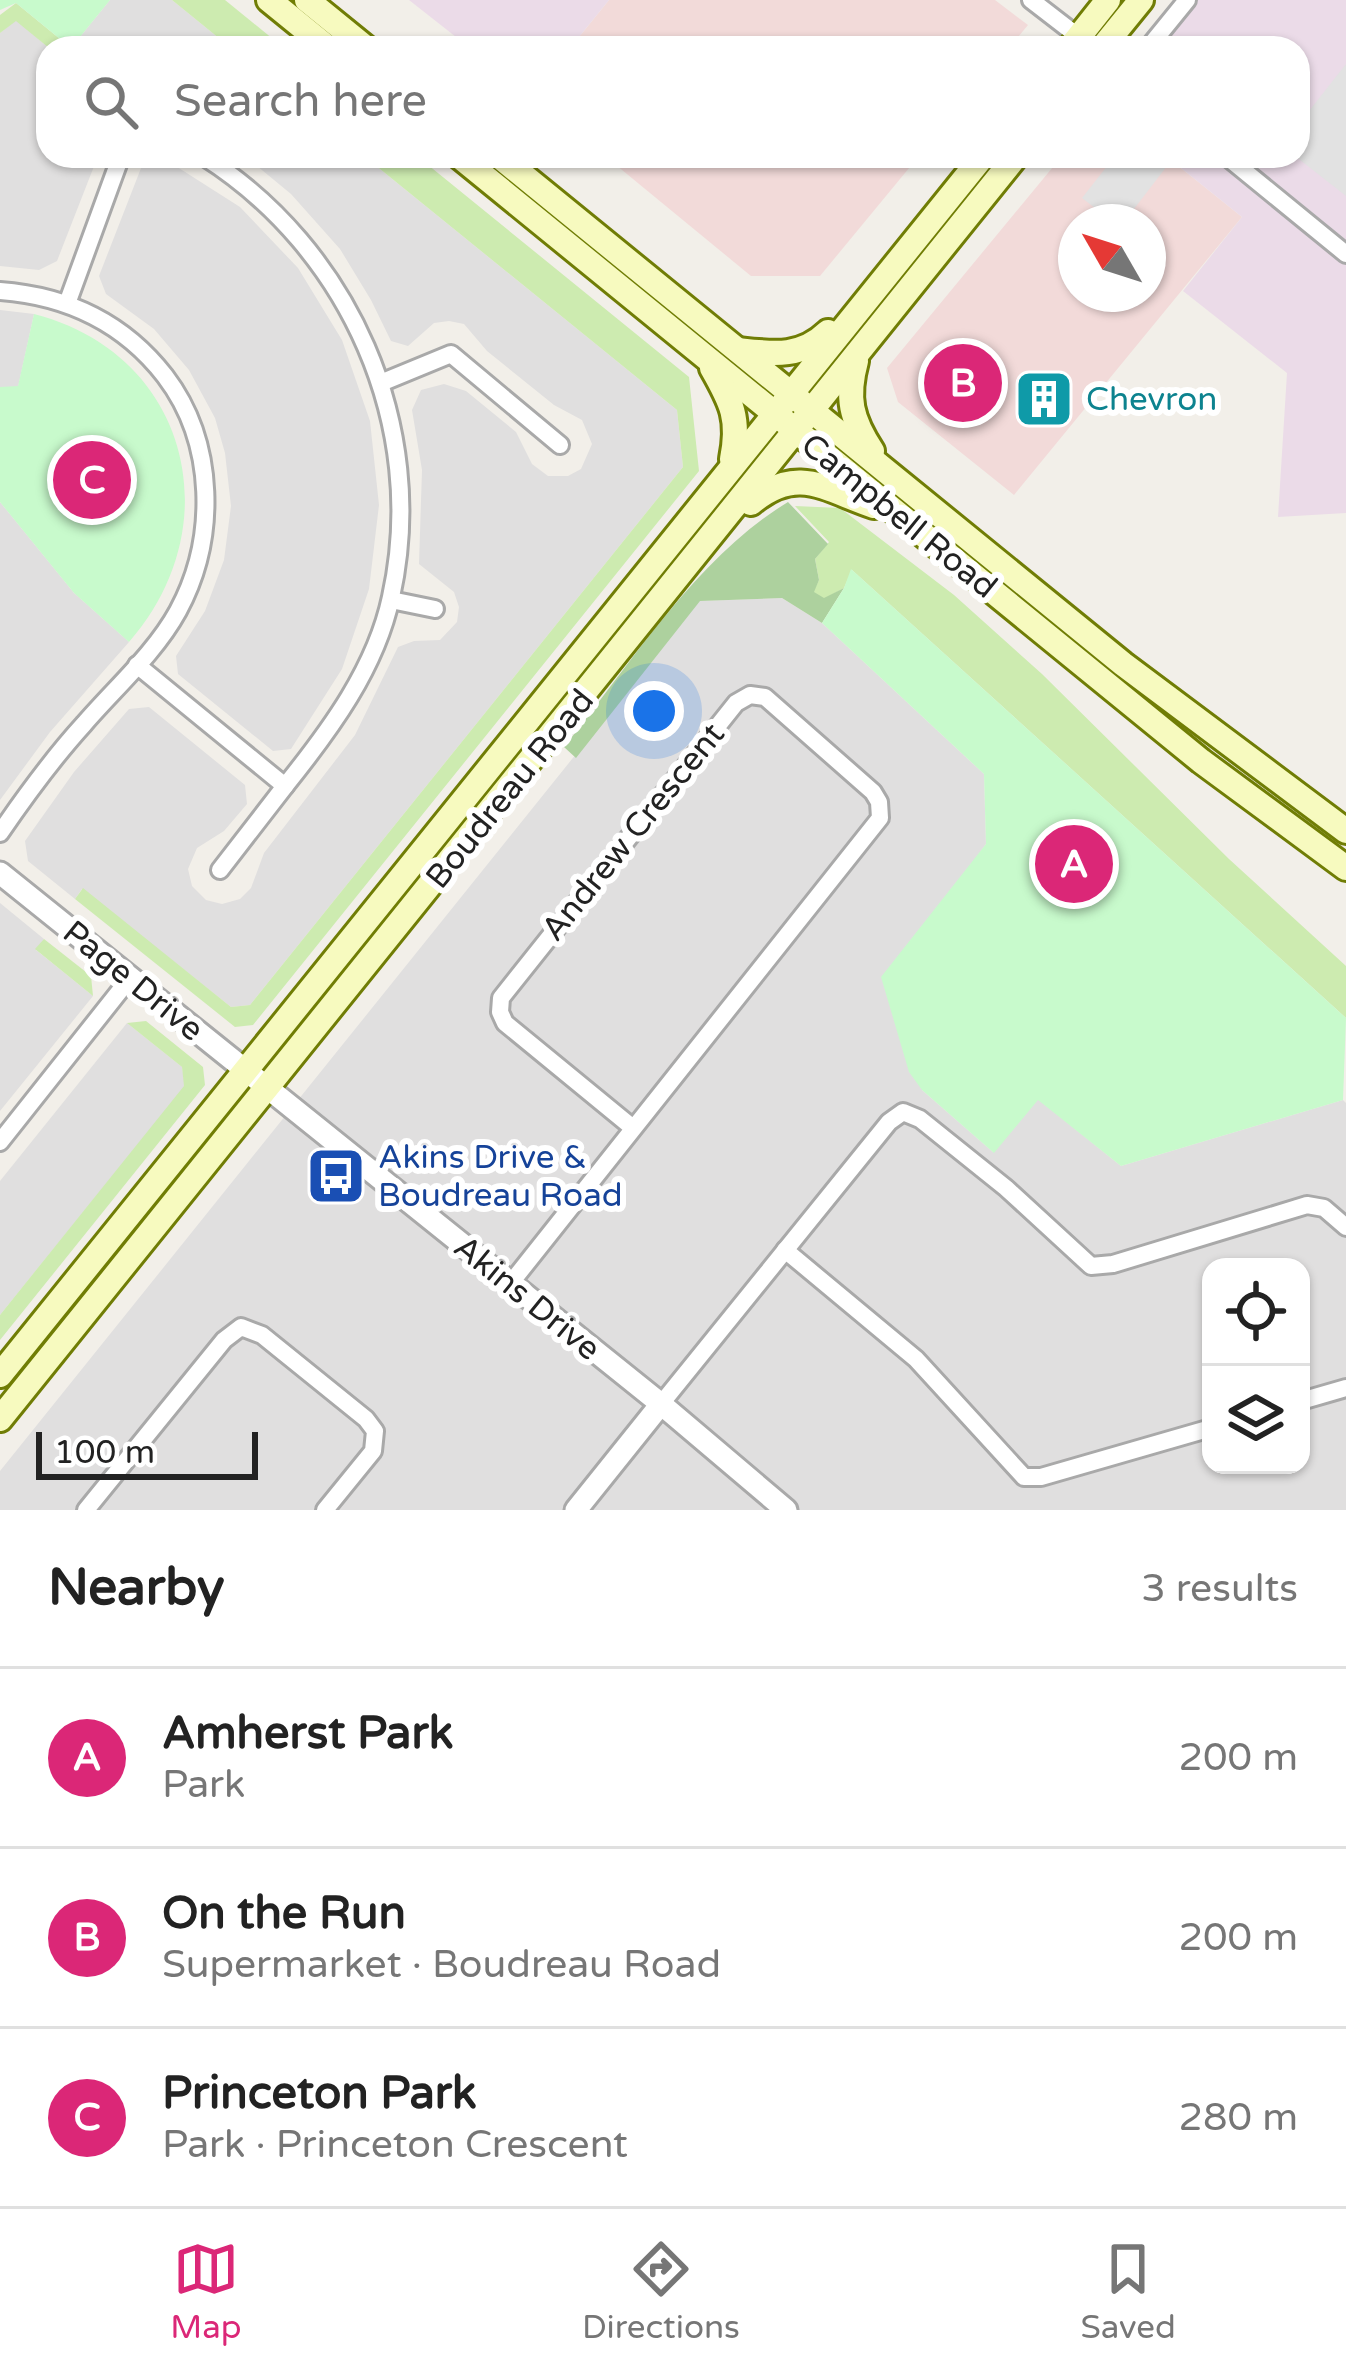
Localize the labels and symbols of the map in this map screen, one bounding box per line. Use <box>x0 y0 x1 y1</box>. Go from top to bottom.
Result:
north arrow <box>1058 204 1166 312</box>
pin: B <box>924 338 1002 428</box>
building icon: Chevron <box>1013 368 1075 430</box>
place label: Chevron <box>1086 380 1217 419</box>
street label: Campbell Road <box>793 425 1005 607</box>
pin: C <box>53 435 131 525</box>
your location <box>624 681 684 741</box>
street label: Boudreau Road <box>418 682 602 896</box>
street label: Andrew Crescent <box>533 715 733 949</box>
pin: A <box>1035 819 1113 909</box>
street label: Page Drive <box>55 913 211 1049</box>
place label: Akins Drive & Boudreau Road <box>378 1138 623 1215</box>
bus stop icon: Akins Drive & Boudreau Road <box>305 1145 367 1207</box>
street label: Akins Drive <box>446 1227 608 1369</box>
scale bar <box>36 1426 258 1479</box>

